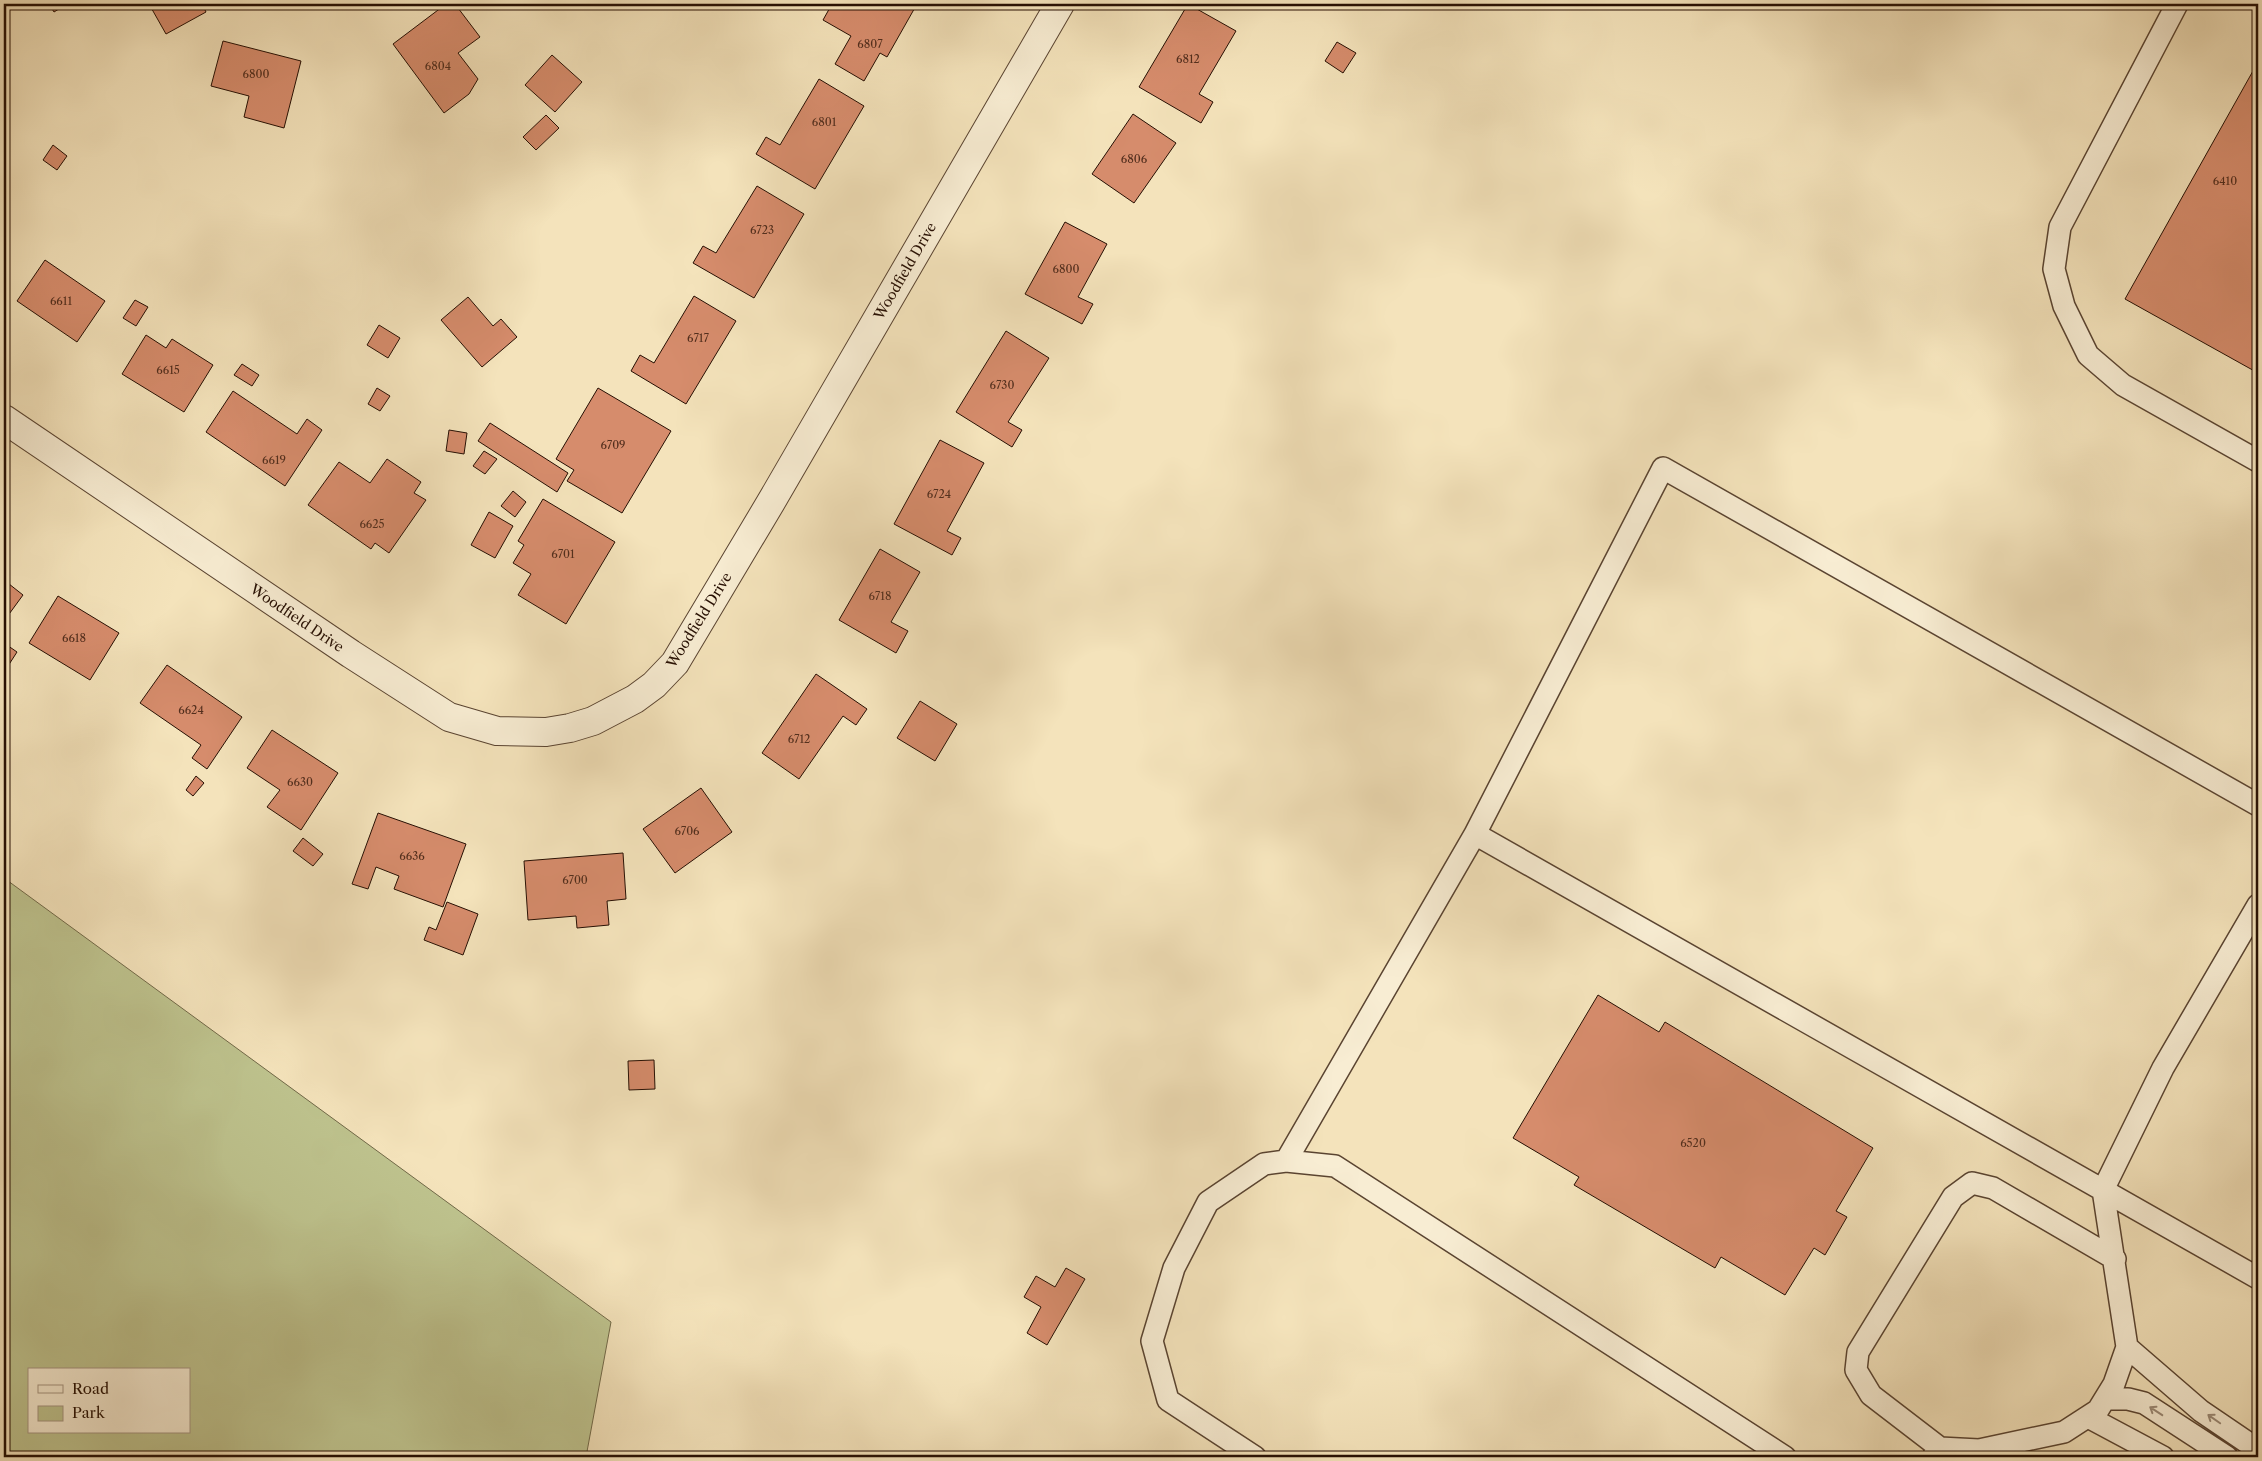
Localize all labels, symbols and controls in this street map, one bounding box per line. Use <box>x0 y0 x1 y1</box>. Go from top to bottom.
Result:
house number: 6807 <box>857 37 883 51</box>
house number: 6812 <box>1176 52 1200 66</box>
house number: 6804 <box>425 59 451 73</box>
house number: 6800 <box>243 67 269 81</box>
house number: 6801 <box>812 115 837 129</box>
house number: 6806 <box>1121 152 1148 166</box>
house number: 6410 <box>2213 174 2237 188</box>
street label: Woodfield Drive <box>869 219 940 324</box>
house number: 6723 <box>750 223 774 237</box>
house number: 6800 <box>1053 262 1079 276</box>
house number: 6611 <box>50 294 72 308</box>
house number: 6717 <box>687 331 709 345</box>
house number: 6615 <box>156 363 180 377</box>
house number: 6730 <box>990 378 1014 392</box>
house number: 6709 <box>600 438 626 452</box>
house number: 6619 <box>262 453 286 467</box>
house number: 6724 <box>927 487 951 501</box>
house number: 6625 <box>359 517 385 531</box>
house number: 6701 <box>551 547 575 561</box>
street label: Woodfield Drive <box>662 569 736 672</box>
street label: Woodfield Drive <box>246 579 347 656</box>
house number: 6718 <box>869 589 891 603</box>
house number: 6618 <box>62 631 86 645</box>
house number: 6624 <box>178 703 204 717</box>
house number: 6712 <box>788 732 810 746</box>
house number: 6630 <box>287 775 313 789</box>
house number: 6706 <box>674 824 700 838</box>
house number: 6636 <box>399 849 425 863</box>
house number: 6700 <box>562 873 588 887</box>
house number: 6520 <box>1680 1136 1706 1150</box>
legend <box>28 1368 190 1434</box>
text: Road <box>72 1379 109 1398</box>
text: Park <box>72 1403 106 1422</box>
one-way arrow <box>2150 1406 2164 1416</box>
one-way arrow <box>2207 1414 2221 1424</box>

